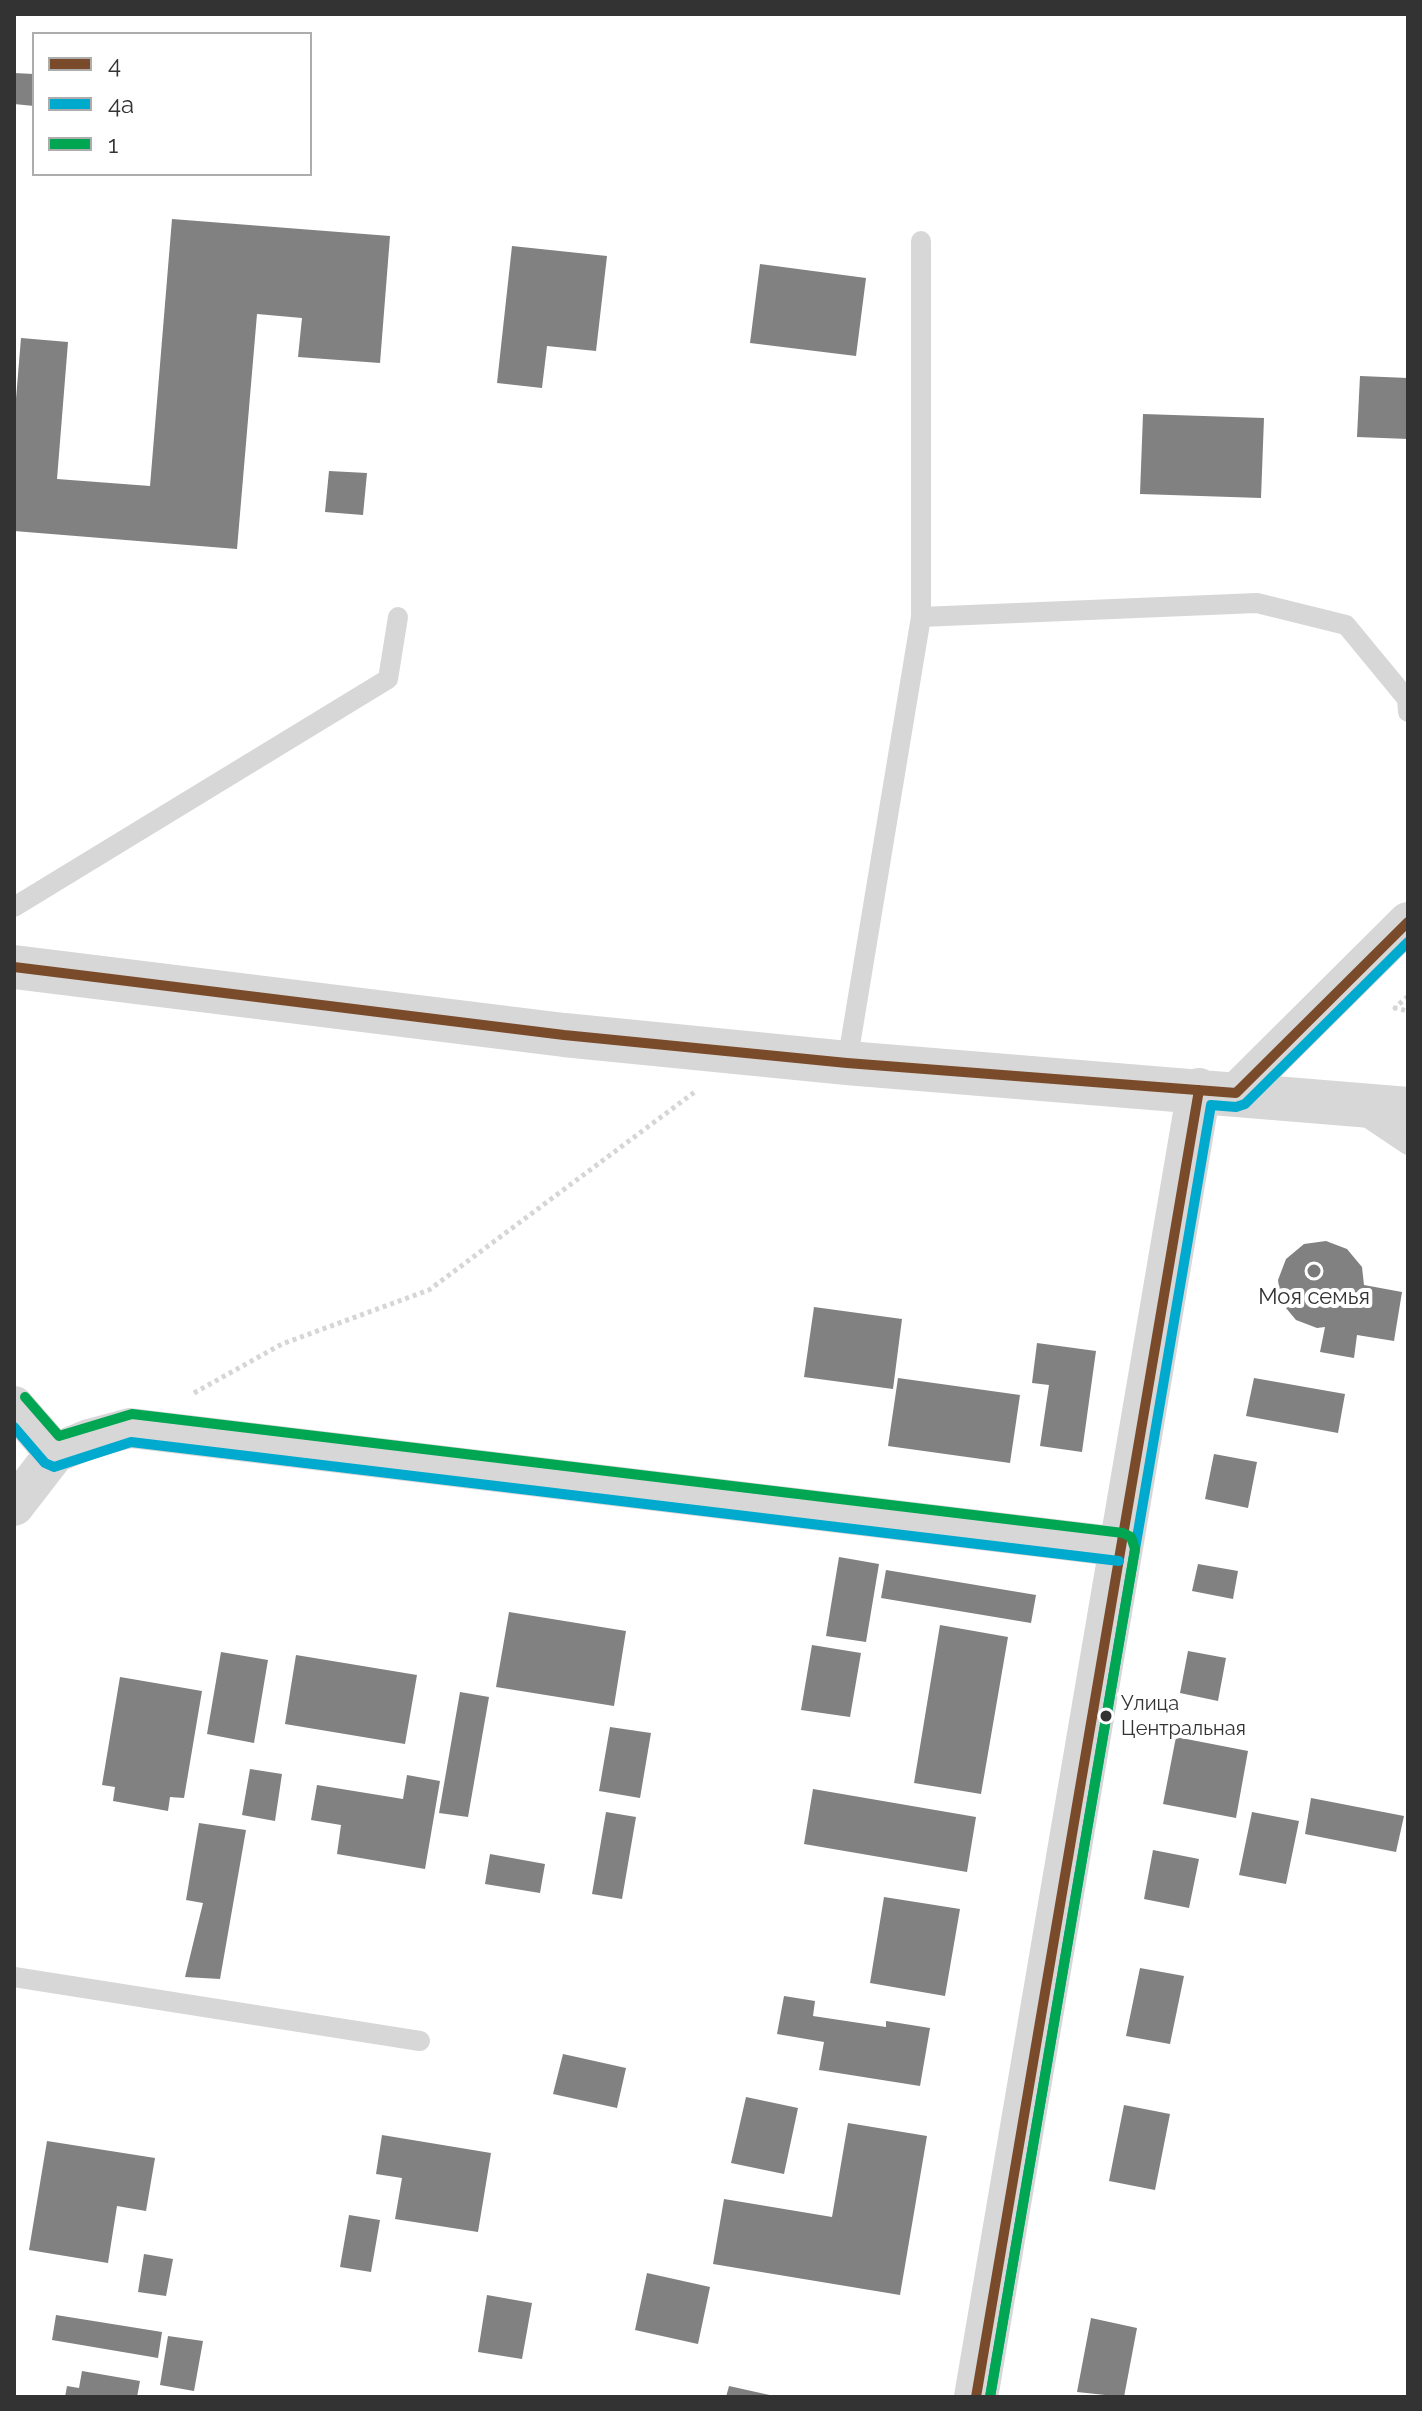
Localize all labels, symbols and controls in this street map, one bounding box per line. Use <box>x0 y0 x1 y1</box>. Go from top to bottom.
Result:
legend <box>32 32 312 176</box>
text: 4 <box>108 50 121 79</box>
text: 4а <box>108 90 134 119</box>
text: 1 <box>108 130 118 159</box>
marker: Моя семья <box>1305 1262 1323 1280</box>
place label: Моя семья <box>1258 1284 1370 1310</box>
place label: Улица Центральная <box>1121 1692 1246 1739</box>
marker: Улица Центральная <box>1098 1708 1114 1724</box>

